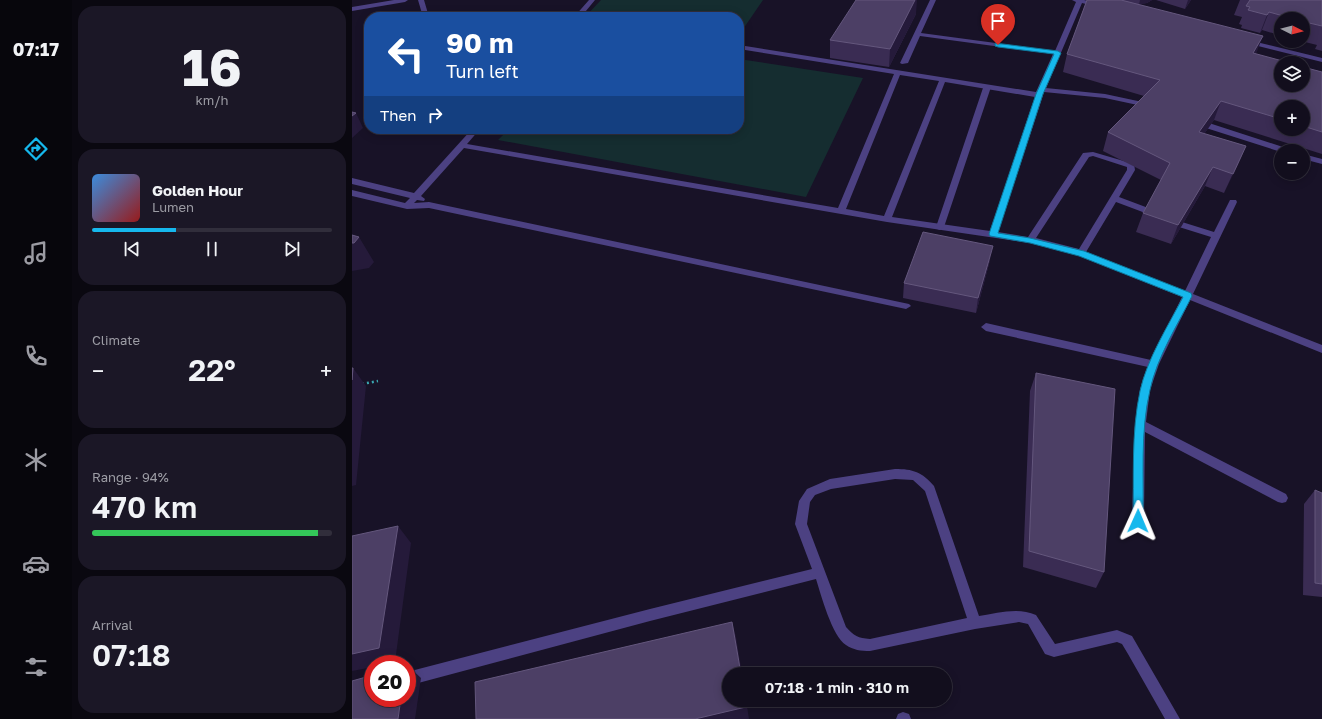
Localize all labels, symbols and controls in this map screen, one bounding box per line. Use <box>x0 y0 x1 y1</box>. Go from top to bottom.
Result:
pin <box>981 4 1015 45</box>
icon: arrive <box>987 10 1009 32</box>
north arrow <box>1274 12 1310 48</box>
map controls <box>1274 12 1310 180</box>
text: 90 m <box>446 26 513 59</box>
icon: left <box>380 28 432 80</box>
text: 16 <box>182 35 242 97</box>
text: 07:17 <box>13 38 59 60</box>
button: layers <box>1274 56 1310 92</box>
text: Turn left <box>446 60 519 82</box>
text: km/h <box>195 92 229 108</box>
button: + <box>1274 100 1310 136</box>
icon: right <box>424 104 446 126</box>
text: Then <box>380 106 416 124</box>
icon: directions <box>22 135 50 163</box>
button: − <box>1274 144 1310 180</box>
text: Golden Hour <box>152 181 243 199</box>
text: Lumen <box>152 199 194 215</box>
icon: previous <box>121 238 143 260</box>
icon: pause <box>201 238 223 260</box>
icon: next <box>281 238 303 260</box>
icon: music <box>22 239 50 267</box>
text: Climate <box>92 332 140 348</box>
icon: phone <box>22 342 50 370</box>
text: 22° <box>188 352 236 388</box>
text: − <box>92 357 104 384</box>
text: + <box>320 357 332 384</box>
icon: climate <box>22 446 50 474</box>
text: Range · 94% <box>92 469 169 485</box>
text: 470 km <box>92 489 197 525</box>
position arrow <box>1117 500 1159 542</box>
icon: car <box>22 550 50 578</box>
text: Arrival <box>92 617 133 633</box>
text: 07:18 <box>92 637 171 673</box>
icon: filters <box>22 653 50 681</box>
speed limit sign: 20 <box>364 655 416 707</box>
text: 07:18 · 1 min · 310 m <box>765 678 909 696</box>

